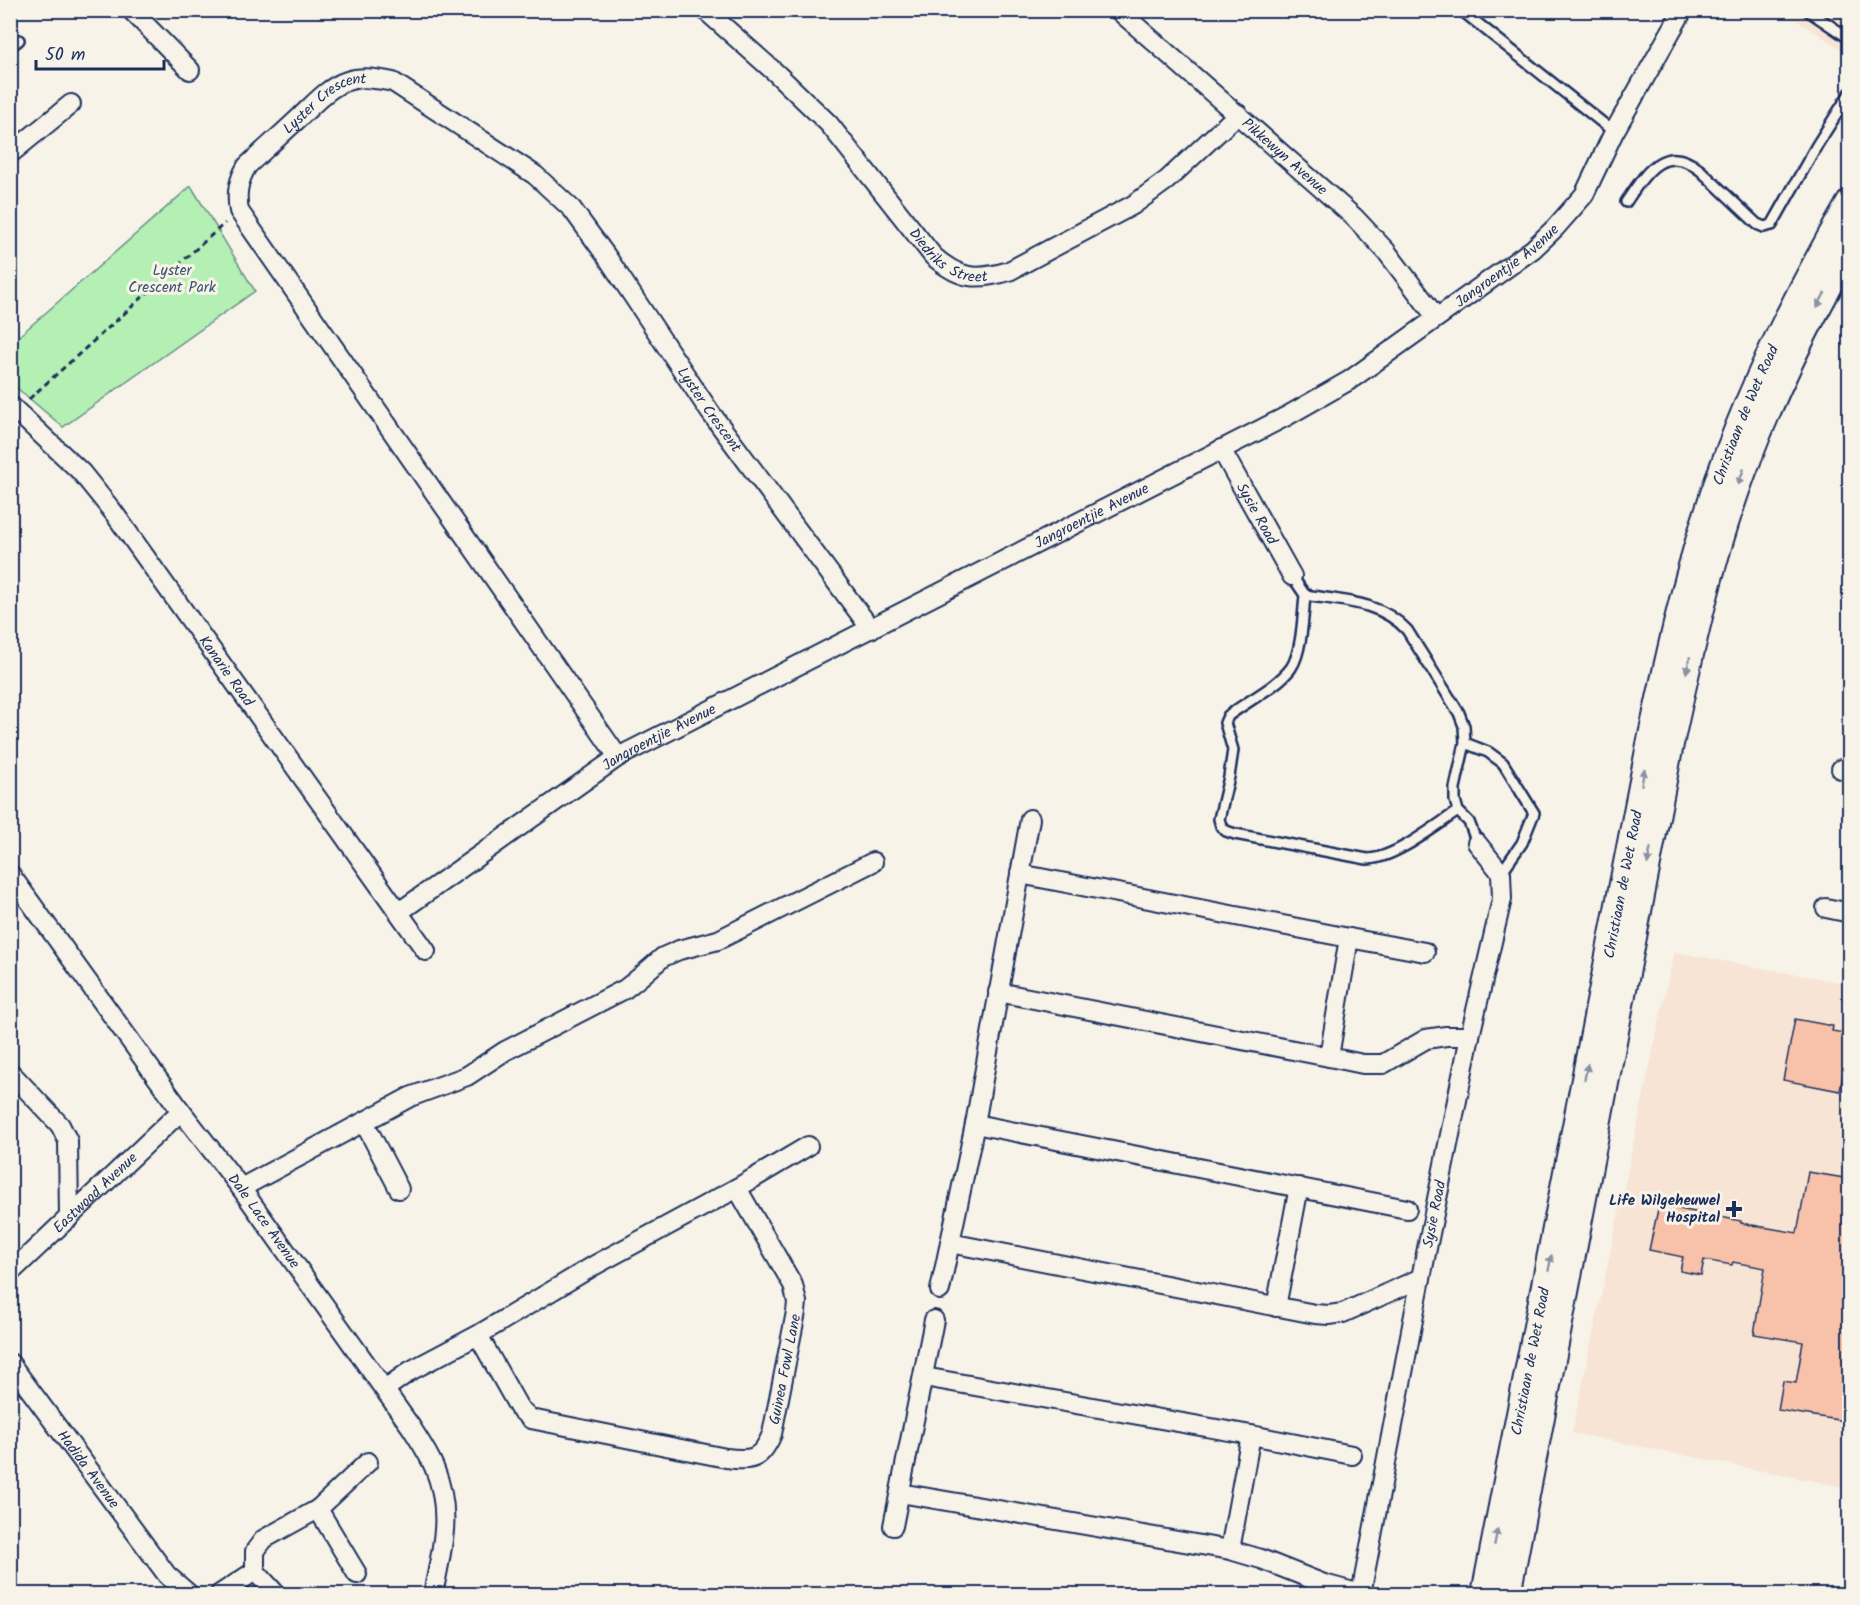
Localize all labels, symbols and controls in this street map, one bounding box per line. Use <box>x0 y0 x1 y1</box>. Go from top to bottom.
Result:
scale bar <box>36 33 164 71</box>
text: 50 m <box>45 41 85 70</box>
street label: Lyster Crescent <box>278 67 367 140</box>
street label: Pikkewyn Avenue <box>1236 113 1333 202</box>
street label: Jangroentjie Avenue <box>1450 219 1565 314</box>
street label: Diedriks Street <box>902 223 989 290</box>
park label: Lyster Crescent Park <box>128 259 217 300</box>
one-way arrow <box>1816 292 1826 309</box>
street label: Christiaan de Wet Road <box>1707 341 1786 489</box>
street label: Lyster Crescent <box>670 362 747 458</box>
one-way arrow <box>1736 469 1745 487</box>
street label: Jangroentjie Avenue <box>1031 477 1154 556</box>
street label: Sysie Road <box>1229 479 1284 550</box>
street label: Kanarie Road <box>192 631 260 712</box>
one-way arrow <box>1682 656 1692 674</box>
street label: Jangroentjie Avenue <box>598 698 721 778</box>
one-way arrow <box>1639 768 1648 787</box>
street label: Christiaan de Wet Road <box>1598 808 1650 960</box>
one-way arrow <box>1644 847 1653 866</box>
one-way arrow <box>1582 1062 1591 1081</box>
street label: Eastwood Avenue <box>48 1147 144 1240</box>
street label: Dale Lace Avenue <box>221 1169 306 1274</box>
street label: Sysie Road <box>1416 1178 1454 1250</box>
place label: Life Wilgeheuwel Hospital <box>1609 1189 1720 1230</box>
marker: Life Wilgeheuwel Hospital <box>1725 1200 1743 1218</box>
one-way arrow <box>1546 1254 1555 1273</box>
street label: Christiaan de Wet Road <box>1505 1285 1557 1438</box>
street label: Guinea Fowl Lane <box>763 1312 808 1427</box>
street label: Hadida Avenue <box>50 1425 125 1514</box>
one-way arrow <box>1492 1527 1501 1546</box>

